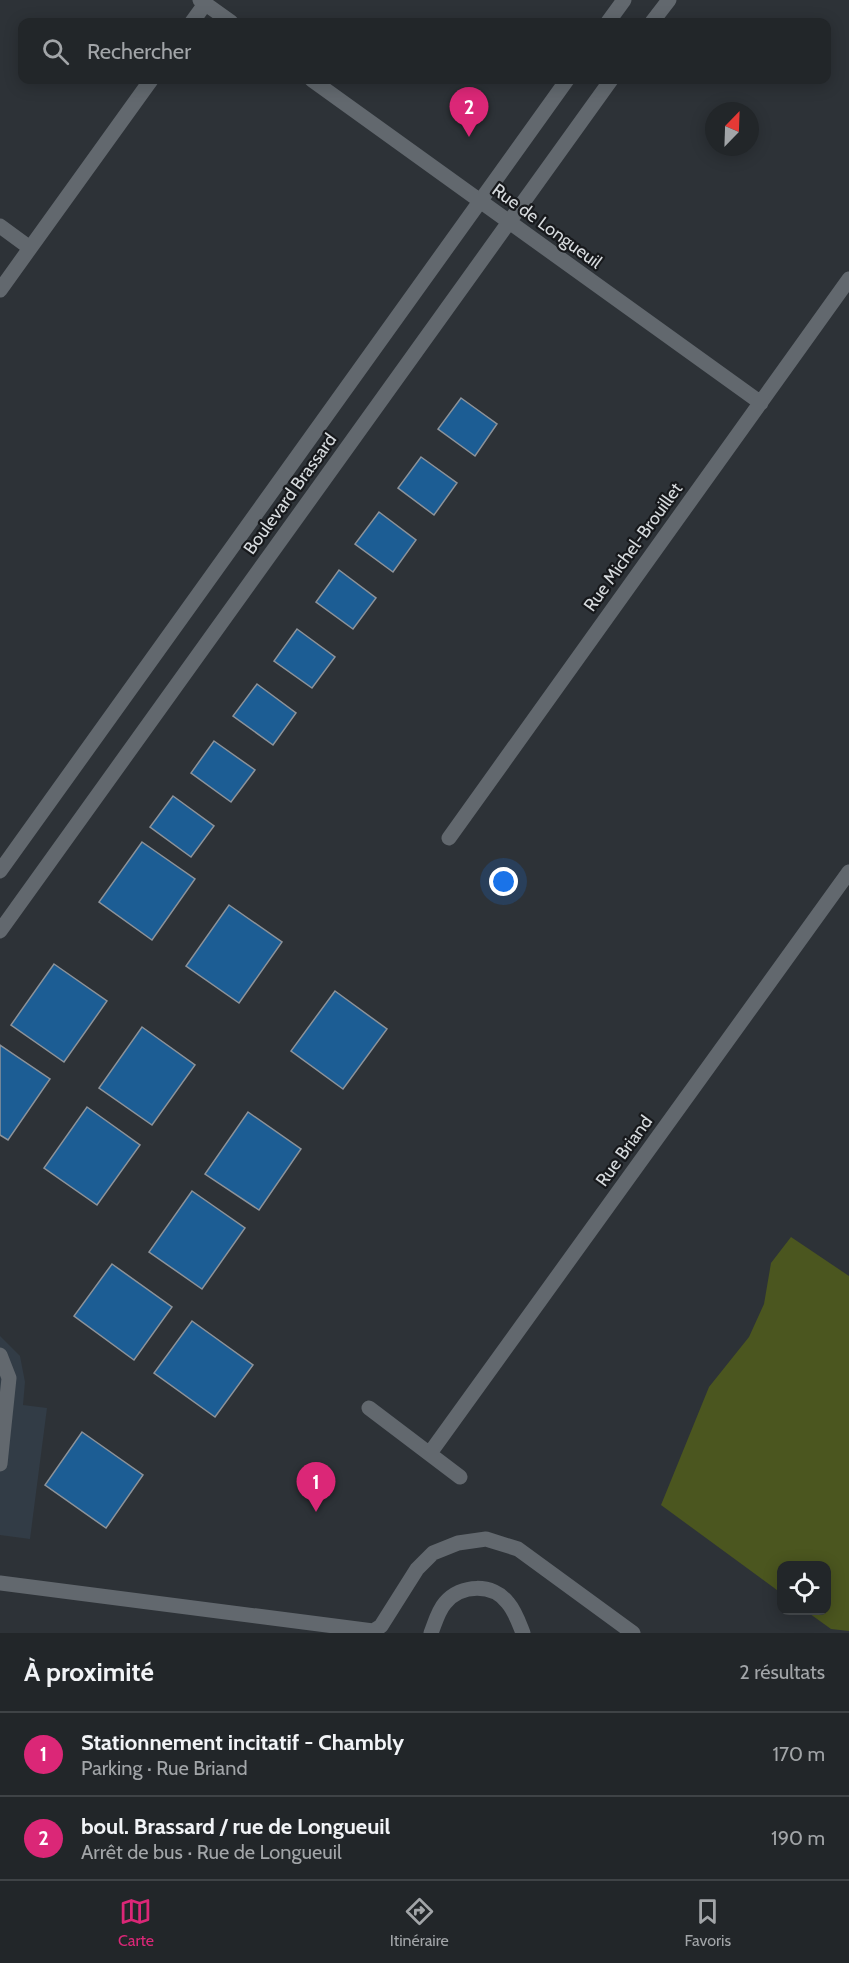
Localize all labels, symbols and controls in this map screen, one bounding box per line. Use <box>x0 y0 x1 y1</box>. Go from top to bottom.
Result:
search box <box>18 18 831 84</box>
icon: search <box>39 35 72 68</box>
text: Rechercher <box>87 38 191 65</box>
pin: 2 <box>450 88 488 137</box>
north arrow <box>705 102 759 156</box>
street label: Rue de Longueuil <box>488 179 607 274</box>
street label: Boulevard Brassard <box>239 429 341 559</box>
street label: Rue Michel-Brouillet <box>579 478 687 616</box>
your location <box>489 867 518 896</box>
street label: Rue Briand <box>591 1111 657 1191</box>
pin: 1 <box>296 1462 336 1512</box>
map controls <box>777 1561 831 1615</box>
button: locate <box>777 1561 831 1615</box>
text: À proximité <box>24 1656 154 1688</box>
text: 2 résultats <box>739 1660 825 1684</box>
text: Stationnement incitatif - Chambly <box>81 1729 404 1756</box>
text: 1 <box>40 1742 47 1766</box>
text: 170 m <box>773 1742 825 1766</box>
text: Parking · Rue Briand <box>81 1756 247 1780</box>
text: boul. Brassard / rue de Longueuil <box>81 1813 390 1840</box>
text: 2 <box>38 1826 49 1850</box>
text: 190 m <box>771 1826 825 1850</box>
text: Arrêt de bus · Rue de Longueuil <box>81 1840 342 1864</box>
tab: Carte <box>118 1895 154 1950</box>
tab: Itinéraire <box>390 1895 449 1950</box>
tab: Favoris <box>685 1895 731 1950</box>

